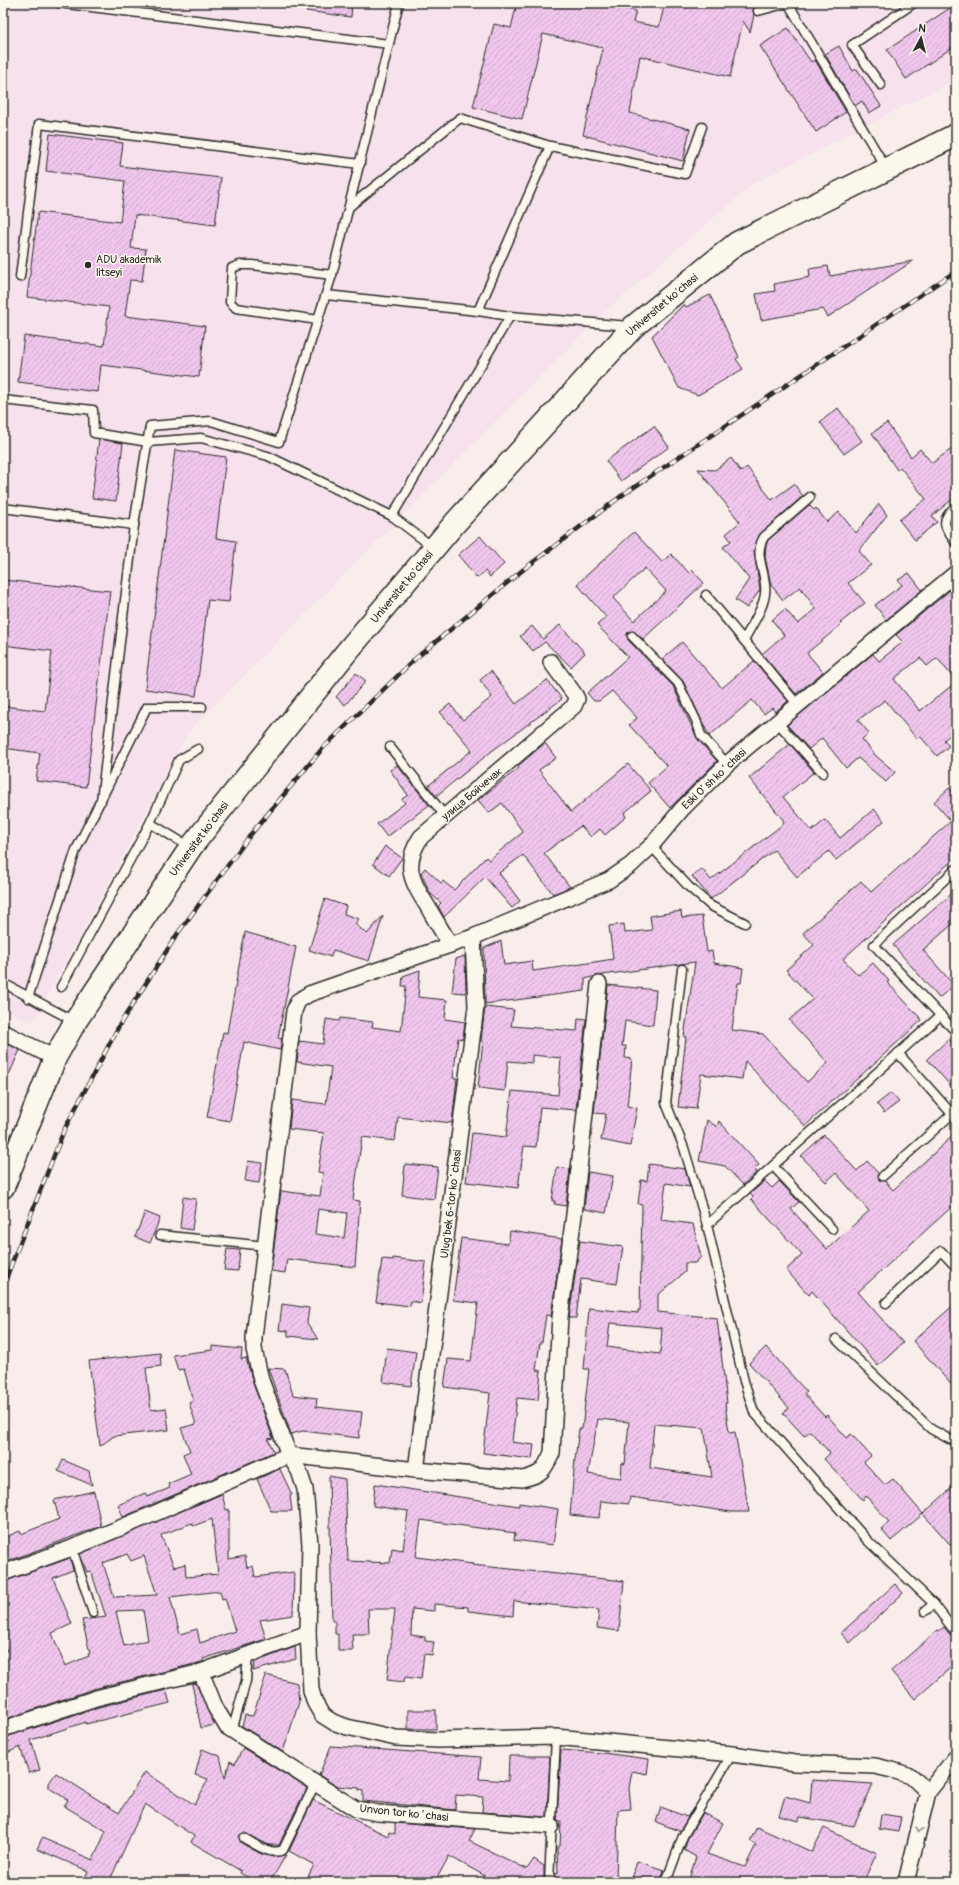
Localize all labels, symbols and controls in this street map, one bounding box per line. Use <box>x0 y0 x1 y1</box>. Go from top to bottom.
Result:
north arrow <box>901 18 941 58</box>
text: N <box>918 22 927 36</box>
place label: ADU akademik litseyi <box>96 253 162 279</box>
marker: ADU akademik litseyi <box>83 260 93 270</box>
street label: Universitet kо‘chasi <box>623 271 701 339</box>
street label: Universitet kо‘chasi <box>368 548 436 626</box>
street label: Eski Oʻsh koʻchasi <box>679 746 749 812</box>
street label: улица Бойчечак <box>438 765 505 824</box>
street label: Universitet kо‘chasi <box>167 799 231 879</box>
street label: Ulug‘bek 6-tor koʻchasi <box>438 1149 464 1259</box>
street label: Unvon tor koʻchasi <box>359 1802 449 1824</box>
one-way arrow <box>916 1826 924 1833</box>

